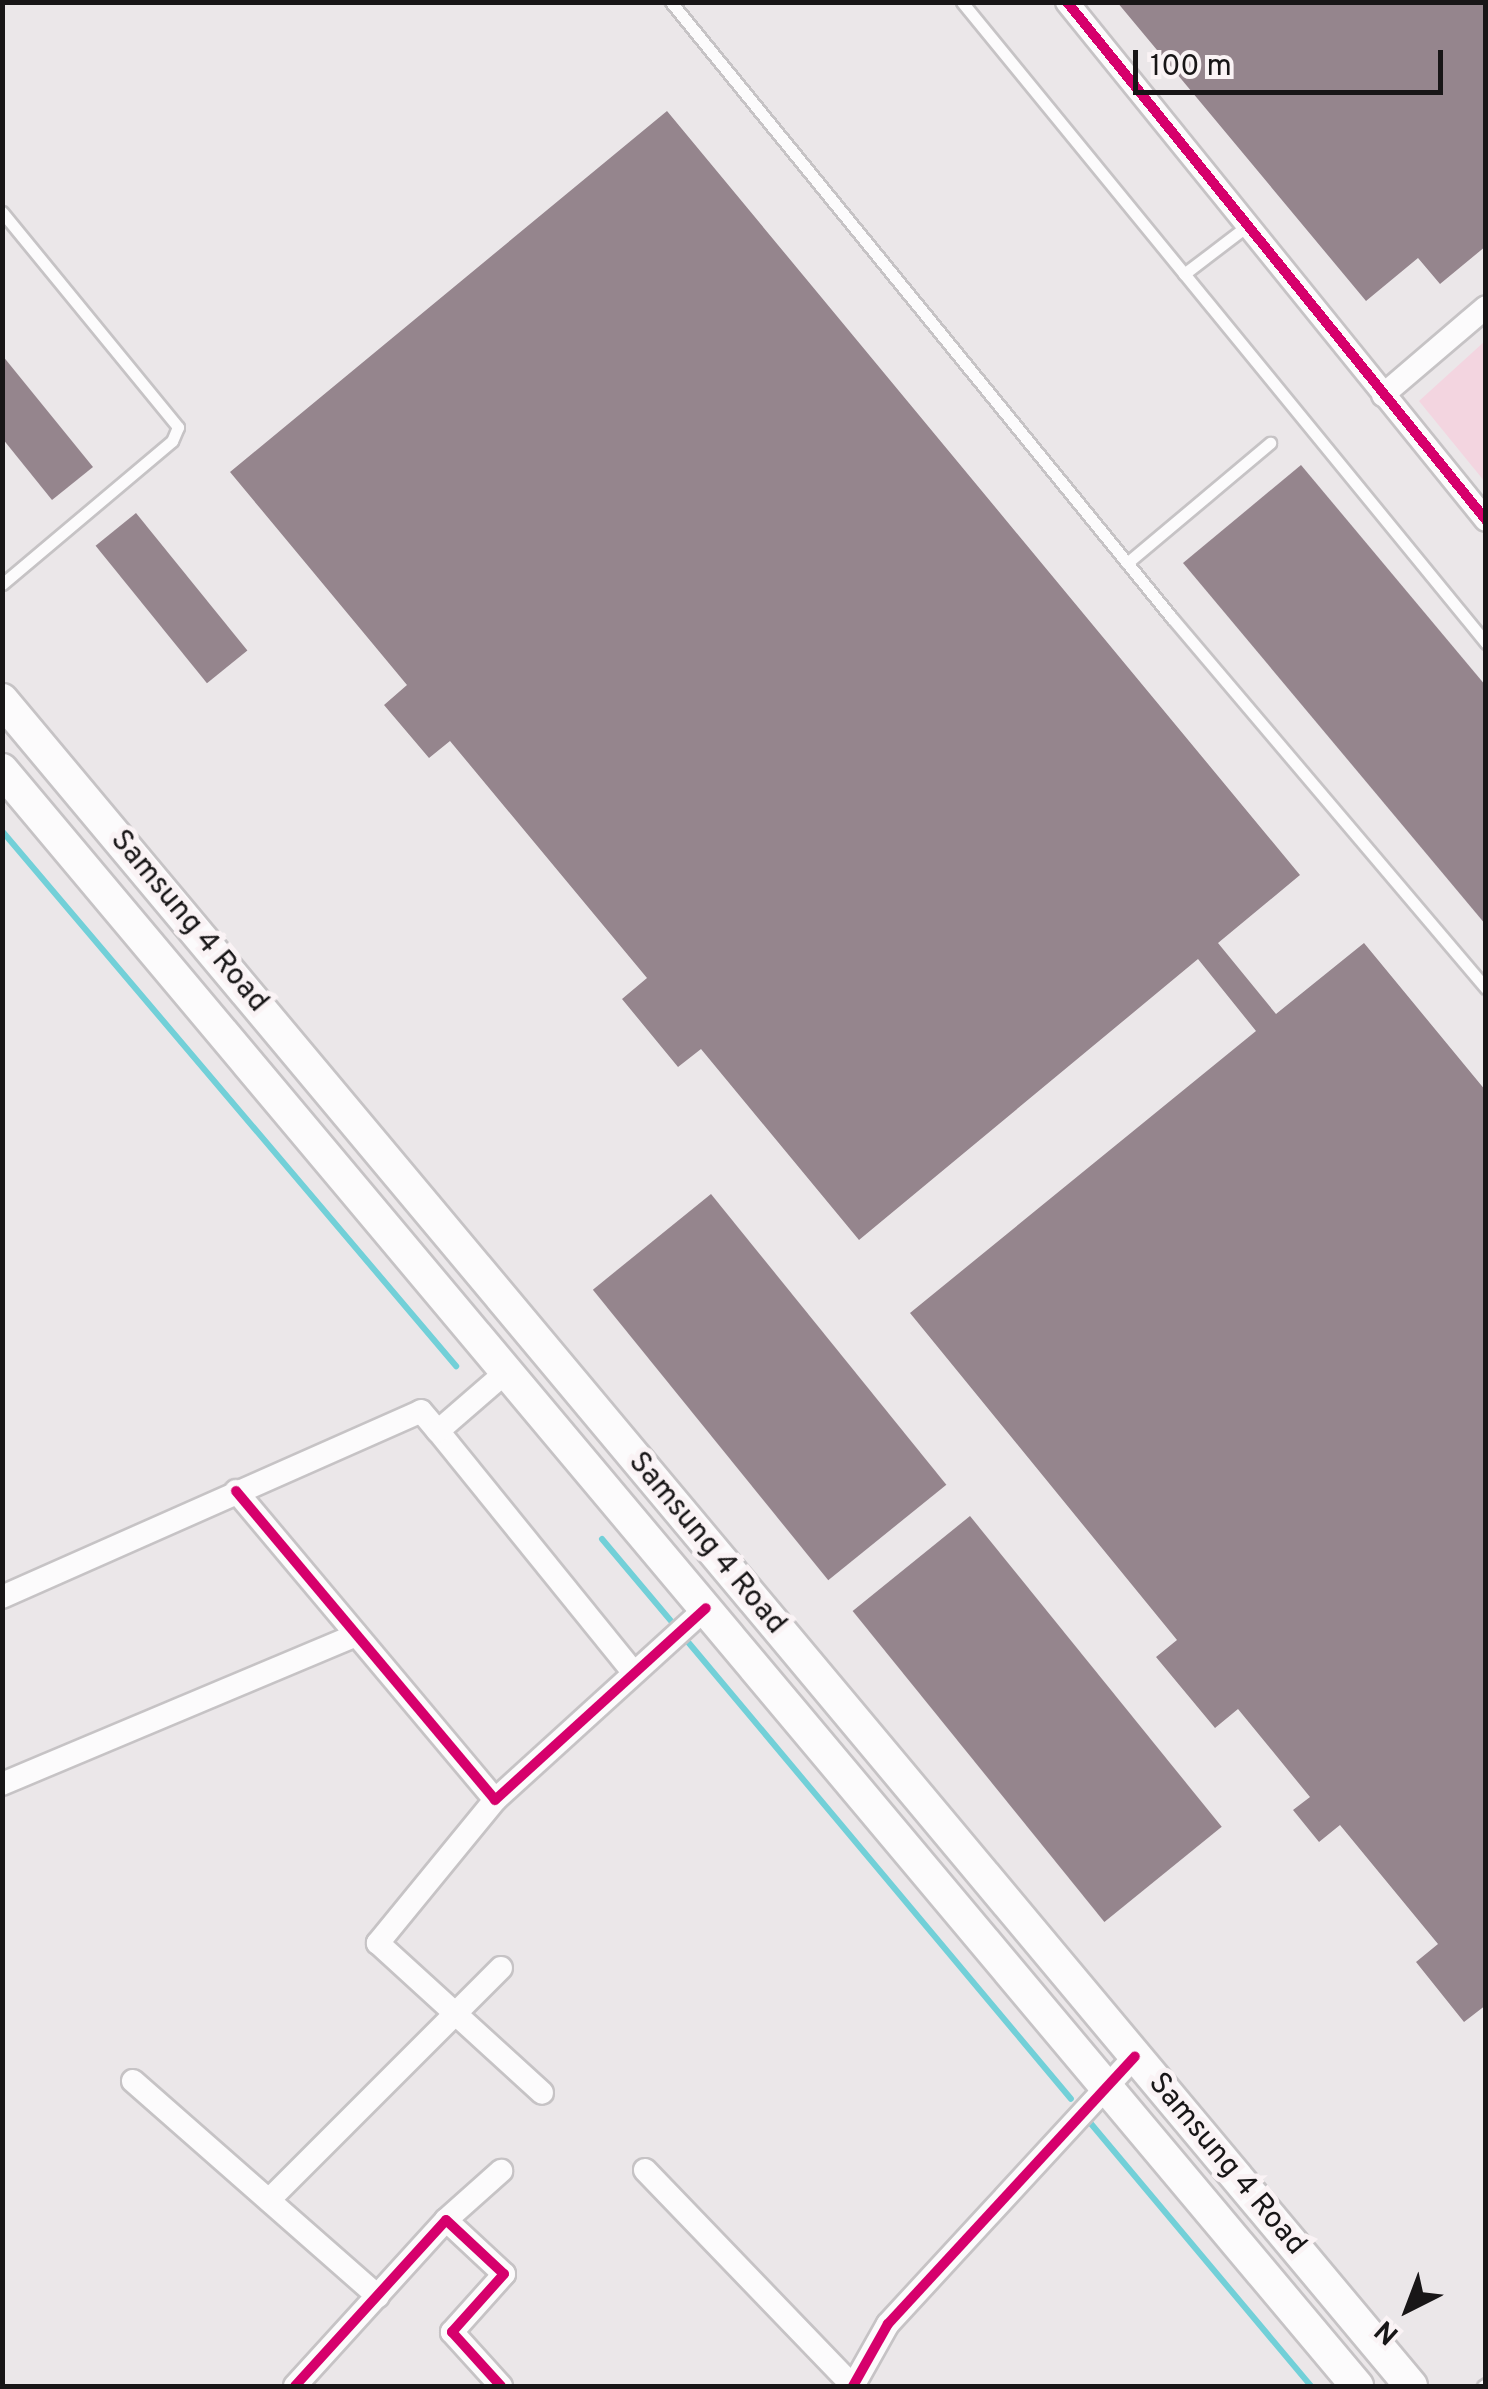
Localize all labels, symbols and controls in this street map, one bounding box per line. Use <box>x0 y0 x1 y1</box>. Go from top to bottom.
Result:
scale bar <box>1138 30 1448 92</box>
text: 100 m <box>1150 49 1232 86</box>
street label: Samsung 4 Road <box>101 824 275 1020</box>
street label: Samsung 4 Road <box>619 1446 793 1642</box>
street label: Samsung 4 Road <box>1139 2067 1313 2263</box>
north arrow <box>1358 2259 1458 2359</box>
text: N <box>1368 2311 1407 2351</box>

